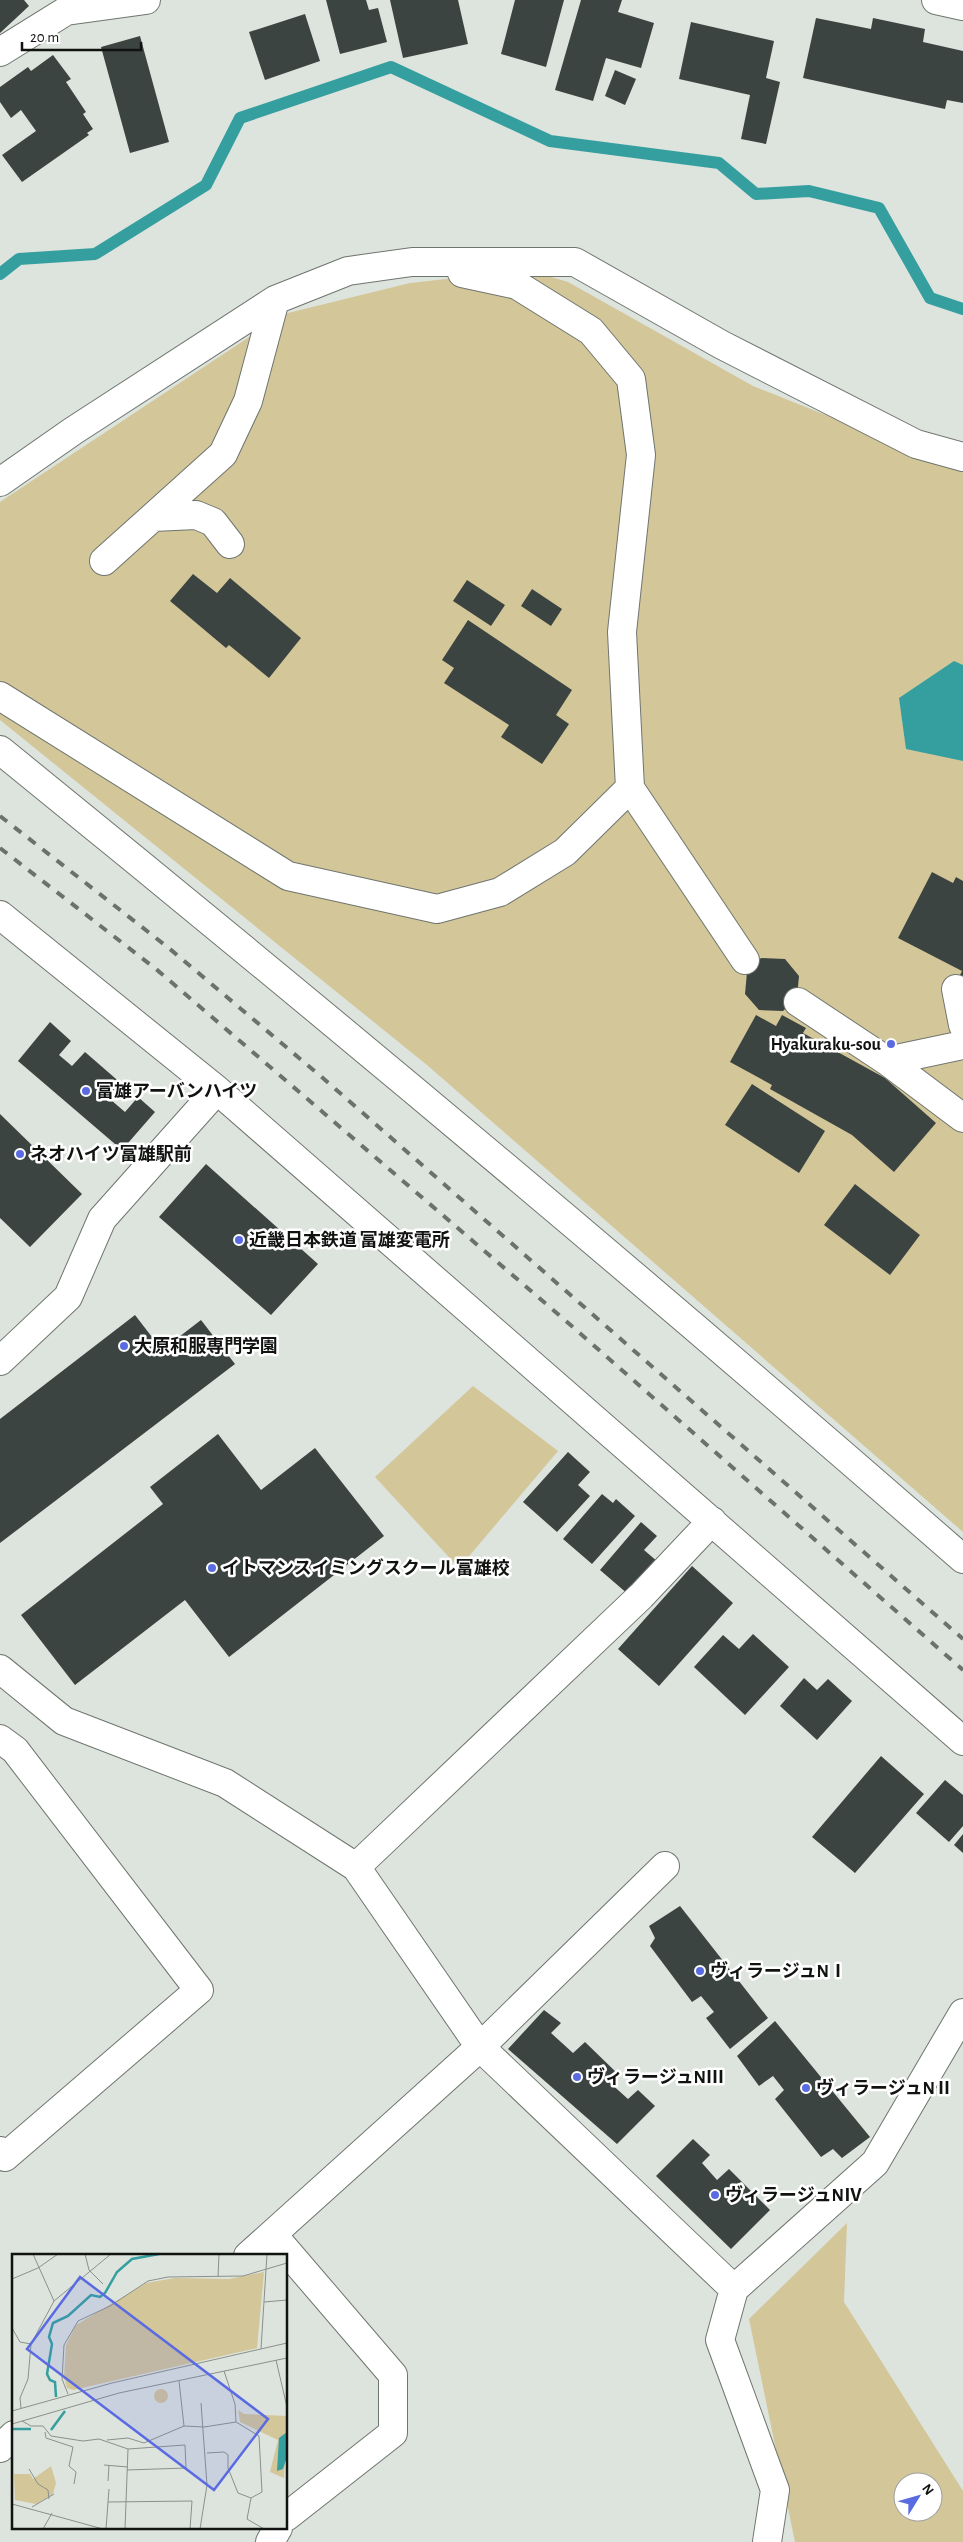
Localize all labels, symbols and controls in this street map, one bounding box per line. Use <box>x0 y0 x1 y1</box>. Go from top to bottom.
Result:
scale bar <box>22 20 141 52</box>
text: 20 m <box>30 30 59 45</box>
place label: Hyakuraku-sou <box>771 1036 882 1054</box>
marker: Hyakuraku-sou <box>885 1038 897 1050</box>
place label: 富雄アーバンハイツ <box>96 1081 257 1101</box>
marker: 富雄アーバンハイツ <box>80 1085 92 1097</box>
place label: ネオハイツ富雄駅前 <box>30 1144 192 1164</box>
marker: ネオハイツ富雄駅前 <box>14 1148 26 1160</box>
place label: 近畿日本鉄道 富雄変電所 <box>249 1230 450 1250</box>
marker: 近畿日本鉄道 富雄変電所 <box>233 1234 245 1246</box>
place label: 大原和服専門学園 <box>134 1336 278 1356</box>
marker: 大原和服専門学園 <box>118 1340 130 1352</box>
place label: イトマンスイミングスクール富雄校 <box>222 1558 510 1578</box>
marker: イトマンスイミングスクール富雄校 <box>206 1562 218 1574</box>
place label: ヴィラージュNⅠ <box>710 1960 847 1981</box>
marker: ヴィラージュNⅠ <box>694 1965 706 1977</box>
place label: ヴィラージュNⅢ <box>587 2066 724 2087</box>
marker: ヴィラージュNⅢ <box>571 2071 583 2083</box>
place label: ヴィラージュNⅡ <box>816 2077 953 2098</box>
marker: ヴィラージュNⅡ <box>800 2082 812 2094</box>
place label: ヴィラージュNⅣ <box>725 2184 862 2205</box>
marker: ヴィラージュNⅣ <box>709 2189 721 2201</box>
inset map <box>12 2254 288 2530</box>
north arrow <box>893 2472 943 2522</box>
text: N <box>919 2482 936 2498</box>

